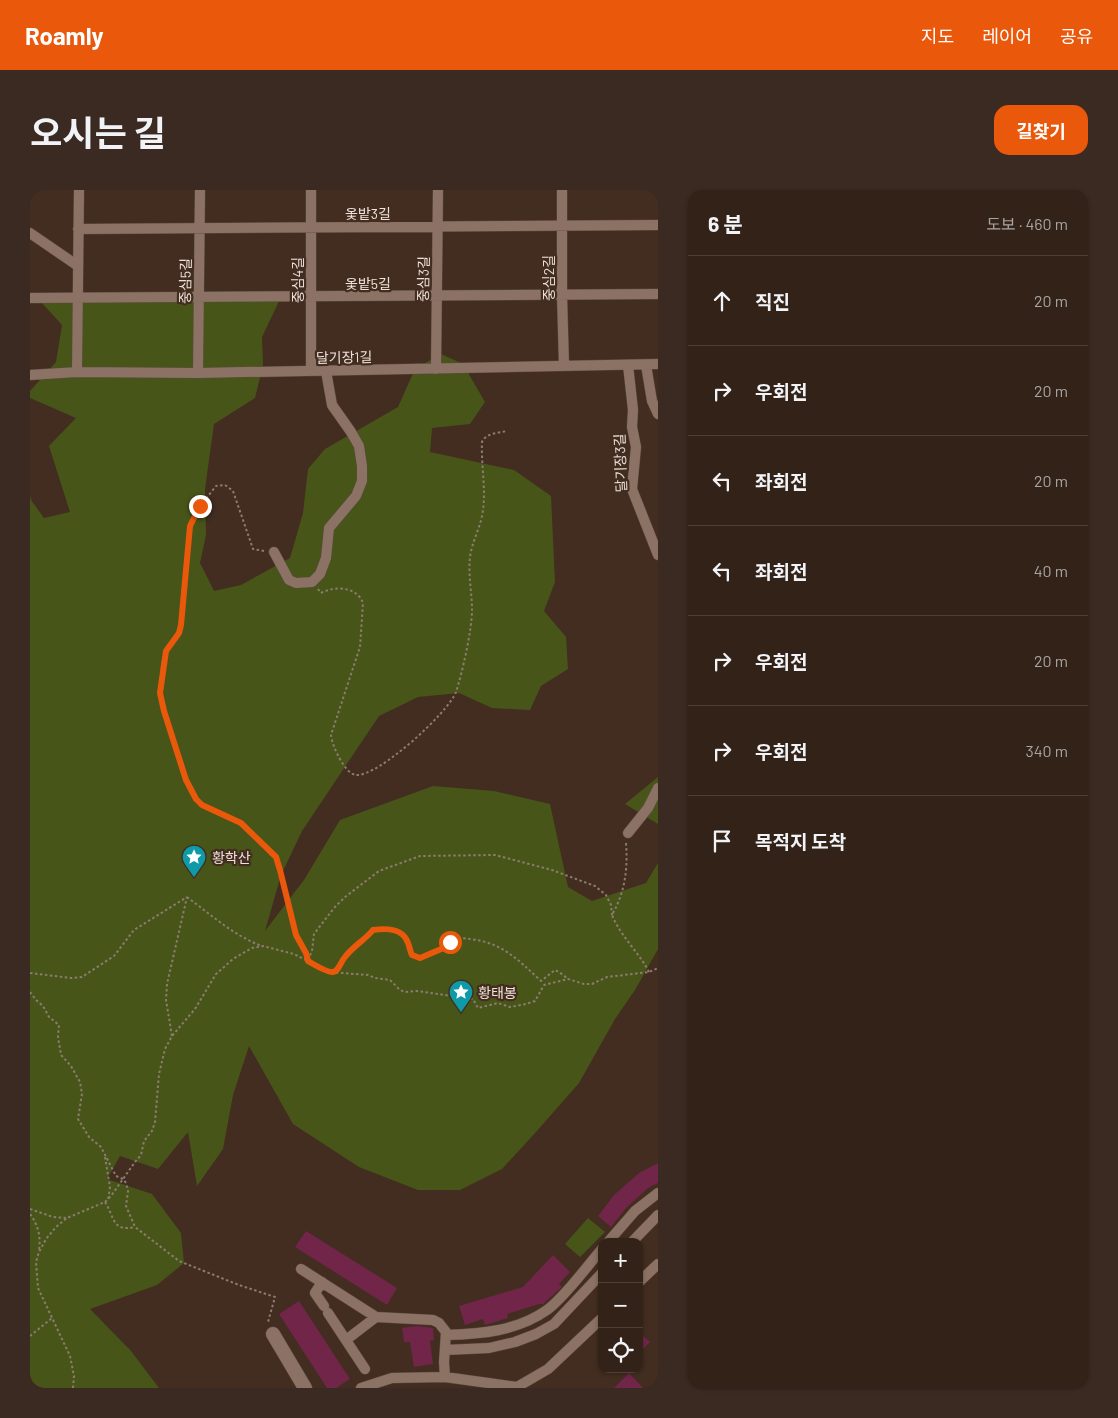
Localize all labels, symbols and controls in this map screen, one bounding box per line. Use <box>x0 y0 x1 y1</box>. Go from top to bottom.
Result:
text: Roamly <box>25 21 104 50</box>
text: 지도 <box>921 25 954 47</box>
text: 레이어 <box>982 25 1032 47</box>
text: 공유 <box>1060 25 1093 47</box>
button: 길찾기 <box>994 105 1088 155</box>
text: 오시는 길 <box>30 111 166 153</box>
street label: 옻밭3길 <box>345 205 391 222</box>
text: 6 분 <box>708 211 743 236</box>
text: 도보 · 460 m <box>986 214 1068 233</box>
street label: 중심2길 <box>540 255 557 301</box>
street label: 중심3길 <box>414 256 432 302</box>
street label: 중심4길 <box>289 257 306 303</box>
street label: 중심5길 <box>176 258 194 304</box>
street label: 옻밭5길 <box>345 275 391 292</box>
icon: ahead <box>708 287 736 315</box>
text: 직진 <box>755 290 790 313</box>
text: 20 m <box>1034 291 1068 310</box>
street label: 달기장1길 <box>316 348 372 366</box>
icon: right <box>708 377 736 405</box>
text: 우회전 <box>755 380 807 403</box>
text: 20 m <box>1034 381 1068 400</box>
street label: 달기장3길 <box>610 433 630 493</box>
icon: left <box>708 467 736 495</box>
text: 좌회전 <box>755 470 807 493</box>
text: 20 m <box>1034 471 1068 490</box>
route end <box>189 495 212 518</box>
icon: left <box>708 557 736 585</box>
text: 좌회전 <box>755 560 807 583</box>
text: 40 m <box>1034 561 1068 580</box>
icon: right <box>708 647 736 675</box>
text: 우회전 <box>755 650 807 673</box>
text: 20 m <box>1034 651 1068 670</box>
icon: right <box>708 737 736 765</box>
text: 우회전 <box>755 740 807 763</box>
text: 340 m <box>1025 741 1068 760</box>
icon: arrive <box>708 827 736 855</box>
text: 목적지 도착 <box>755 830 846 853</box>
place icon: 황학산 <box>181 844 207 878</box>
place label: 황학산 <box>212 849 251 866</box>
route start <box>439 931 462 954</box>
place icon: 황태봉 <box>448 979 474 1013</box>
place label: 황태봉 <box>478 984 517 1001</box>
map controls <box>598 1238 643 1373</box>
button: + <box>598 1238 643 1283</box>
button: − <box>598 1283 643 1328</box>
button: locate <box>598 1328 643 1373</box>

